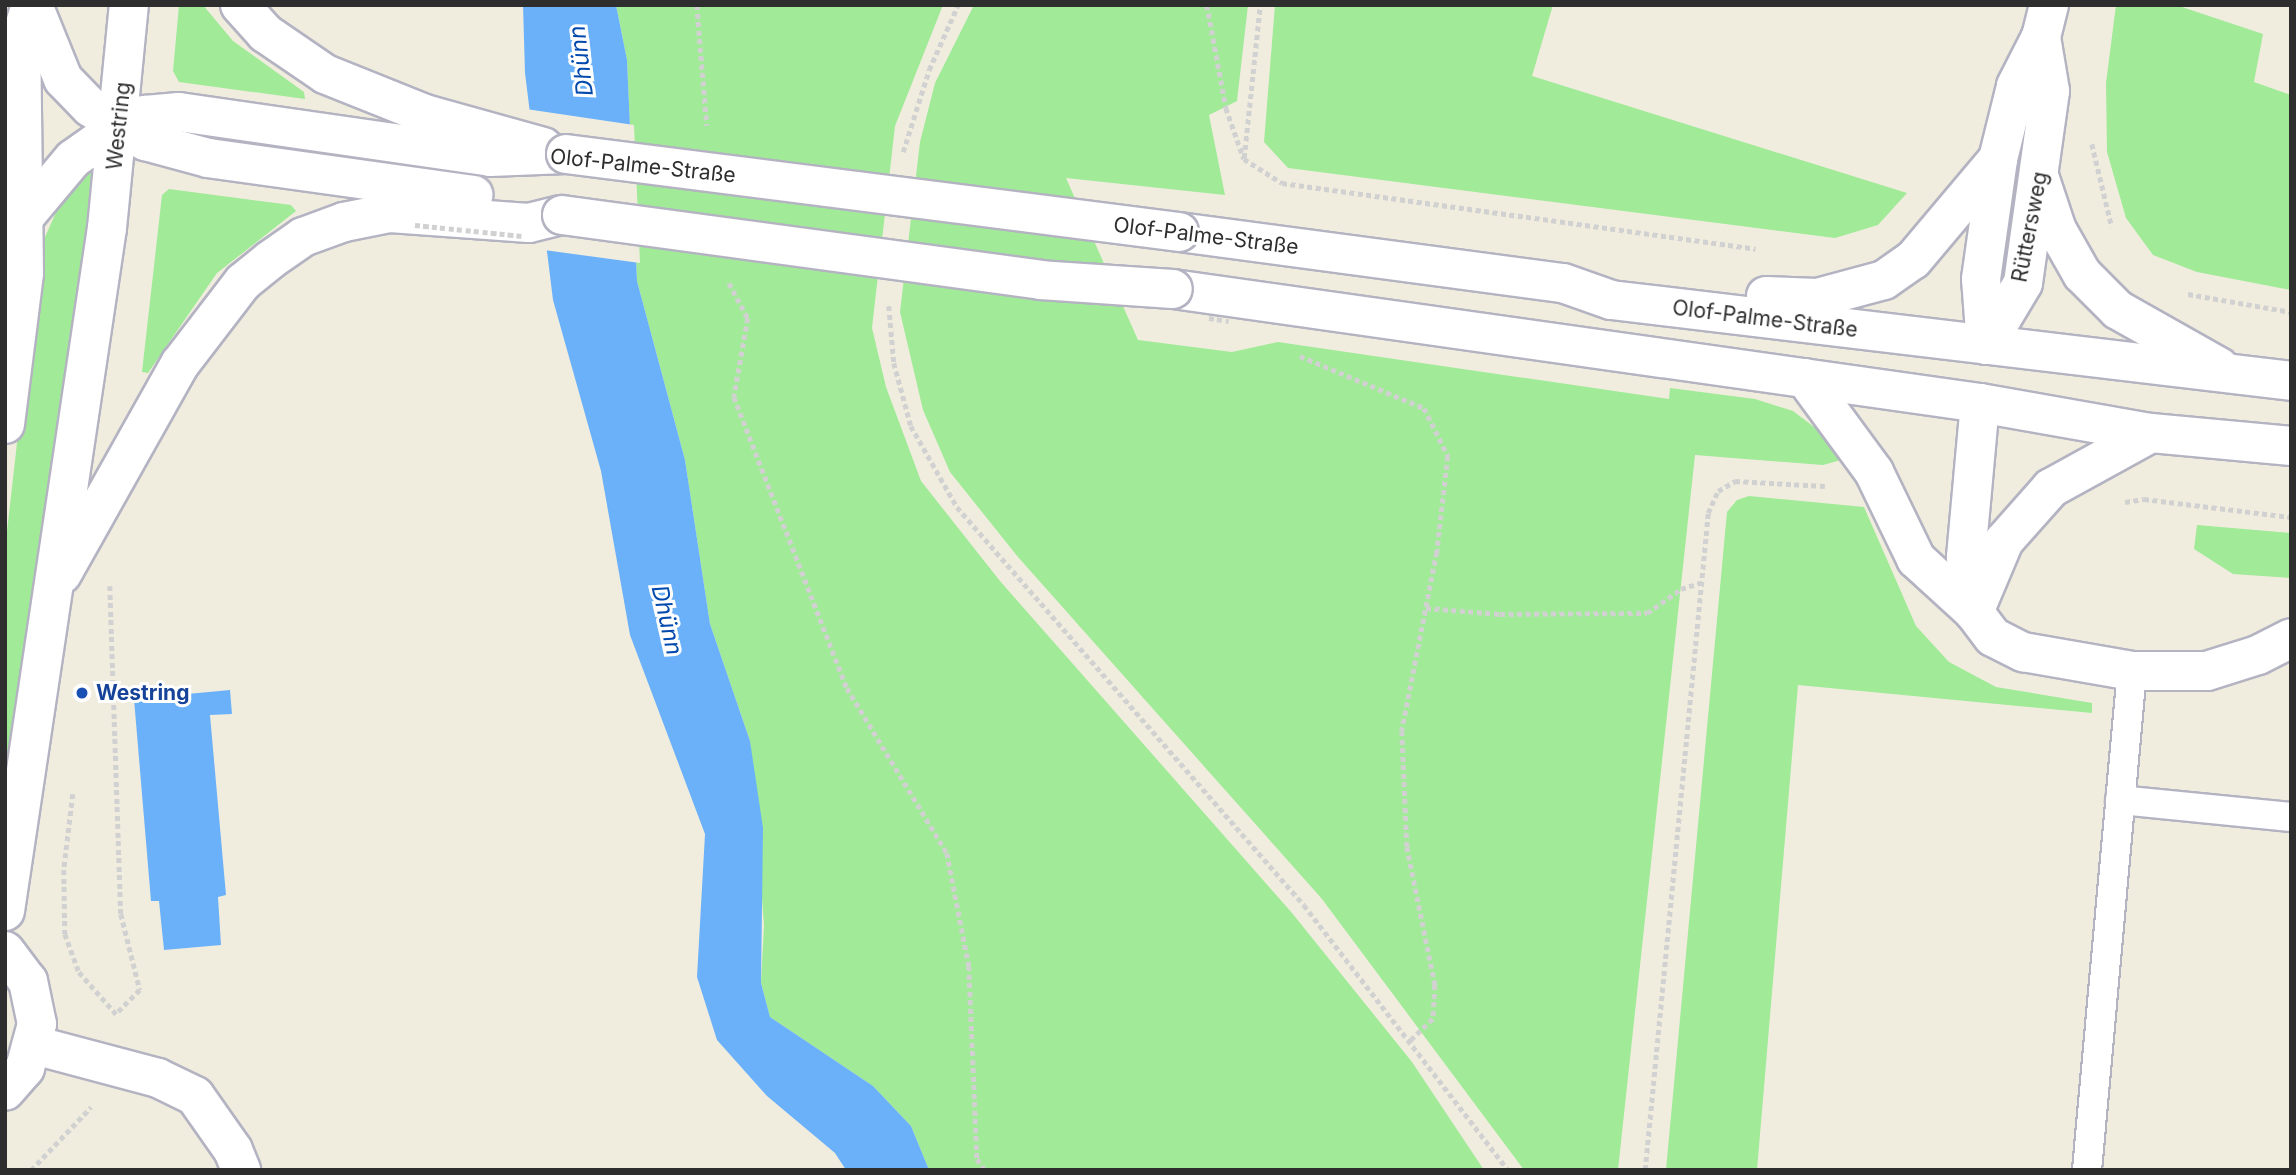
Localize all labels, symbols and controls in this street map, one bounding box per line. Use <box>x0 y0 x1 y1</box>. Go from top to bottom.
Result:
water label: Dhünn <box>563 24 599 98</box>
street label: Westring <box>102 81 136 171</box>
street label: Olof-Palme-Straße <box>549 144 737 188</box>
street label: Rüttersweg <box>2007 170 2053 284</box>
street label: Olof-Palme-Straße <box>1112 212 1300 260</box>
street label: Olof-Palme-Straße <box>1671 295 1859 343</box>
water label: Dhünn <box>646 582 688 658</box>
place label: Westring <box>96 680 189 706</box>
marker: Westring <box>74 685 90 701</box>

